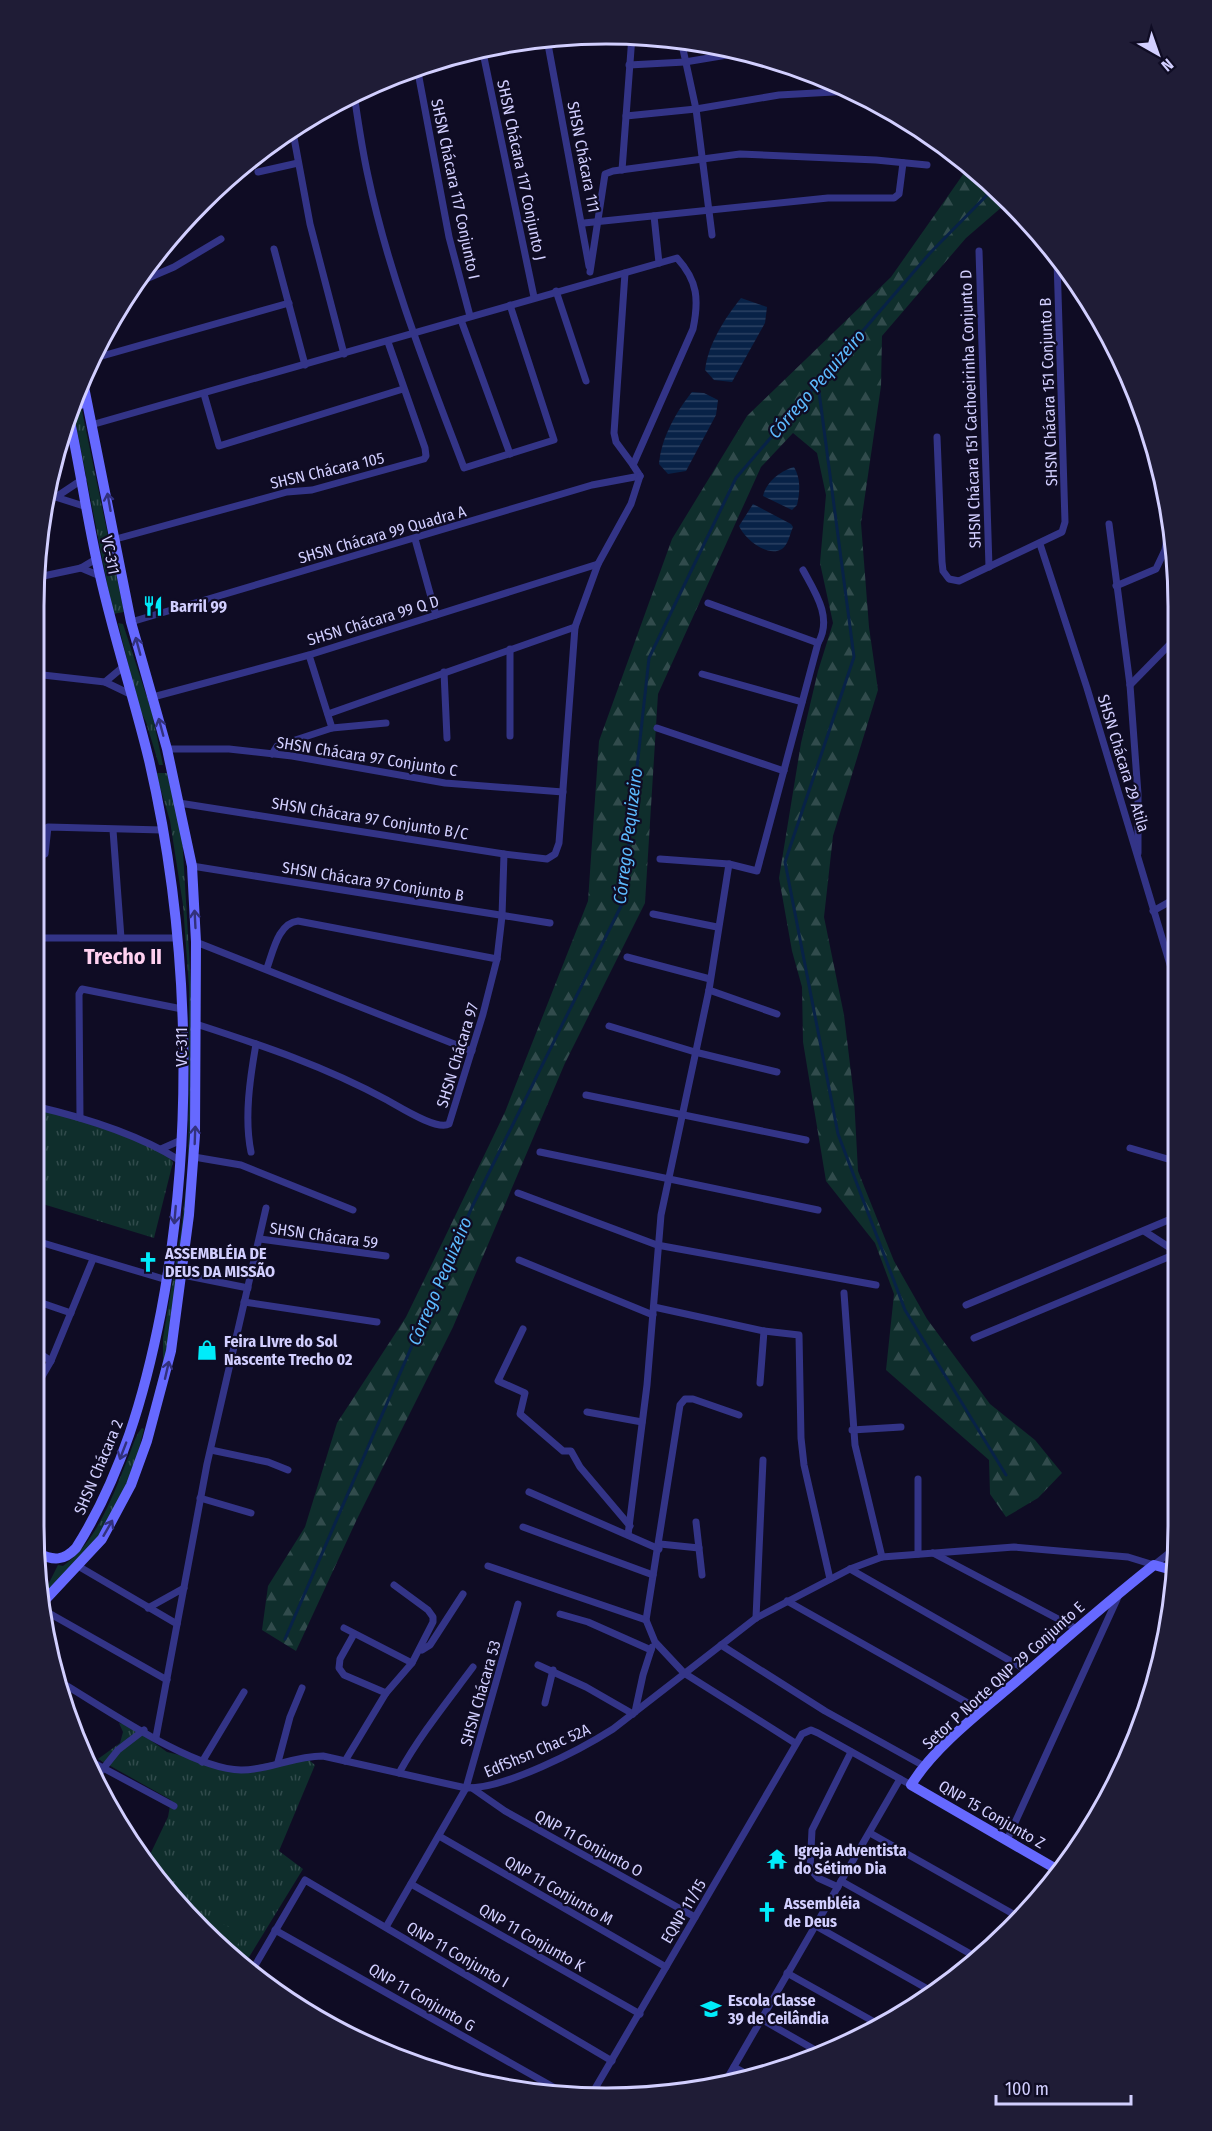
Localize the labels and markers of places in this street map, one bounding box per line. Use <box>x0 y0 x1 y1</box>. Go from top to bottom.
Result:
restaurant icon: Barril 99 <box>141 594 165 618</box>
place label: Barril 99 <box>170 597 227 616</box>
place label: ASSEMBLÉIA DE DEUS DA MISSÃO <box>164 1243 275 1281</box>
church icon: ASSEMBLÉIA DE DEUS DA MISSÃO <box>136 1250 160 1274</box>
place label: Feira LIvre do Sol Nascente Trecho 02 <box>224 1332 353 1369</box>
shop icon: Feira LIvre do Sol Nascente Trecho 02 <box>195 1338 219 1362</box>
place label: Igreja Adventista do Sétimo Dia <box>794 1841 907 1878</box>
temple icon: Igreja Adventista do Sétimo Dia <box>765 1847 789 1871</box>
place label: Assembléia de Deus <box>783 1894 860 1931</box>
church icon: Assembléia de Deus <box>755 1900 779 1924</box>
place label: Escola Classe 39 de Ceilândia <box>727 1991 829 2028</box>
school or university icon: Escola Classe 39 de Ceilândia <box>699 1997 723 2021</box>

